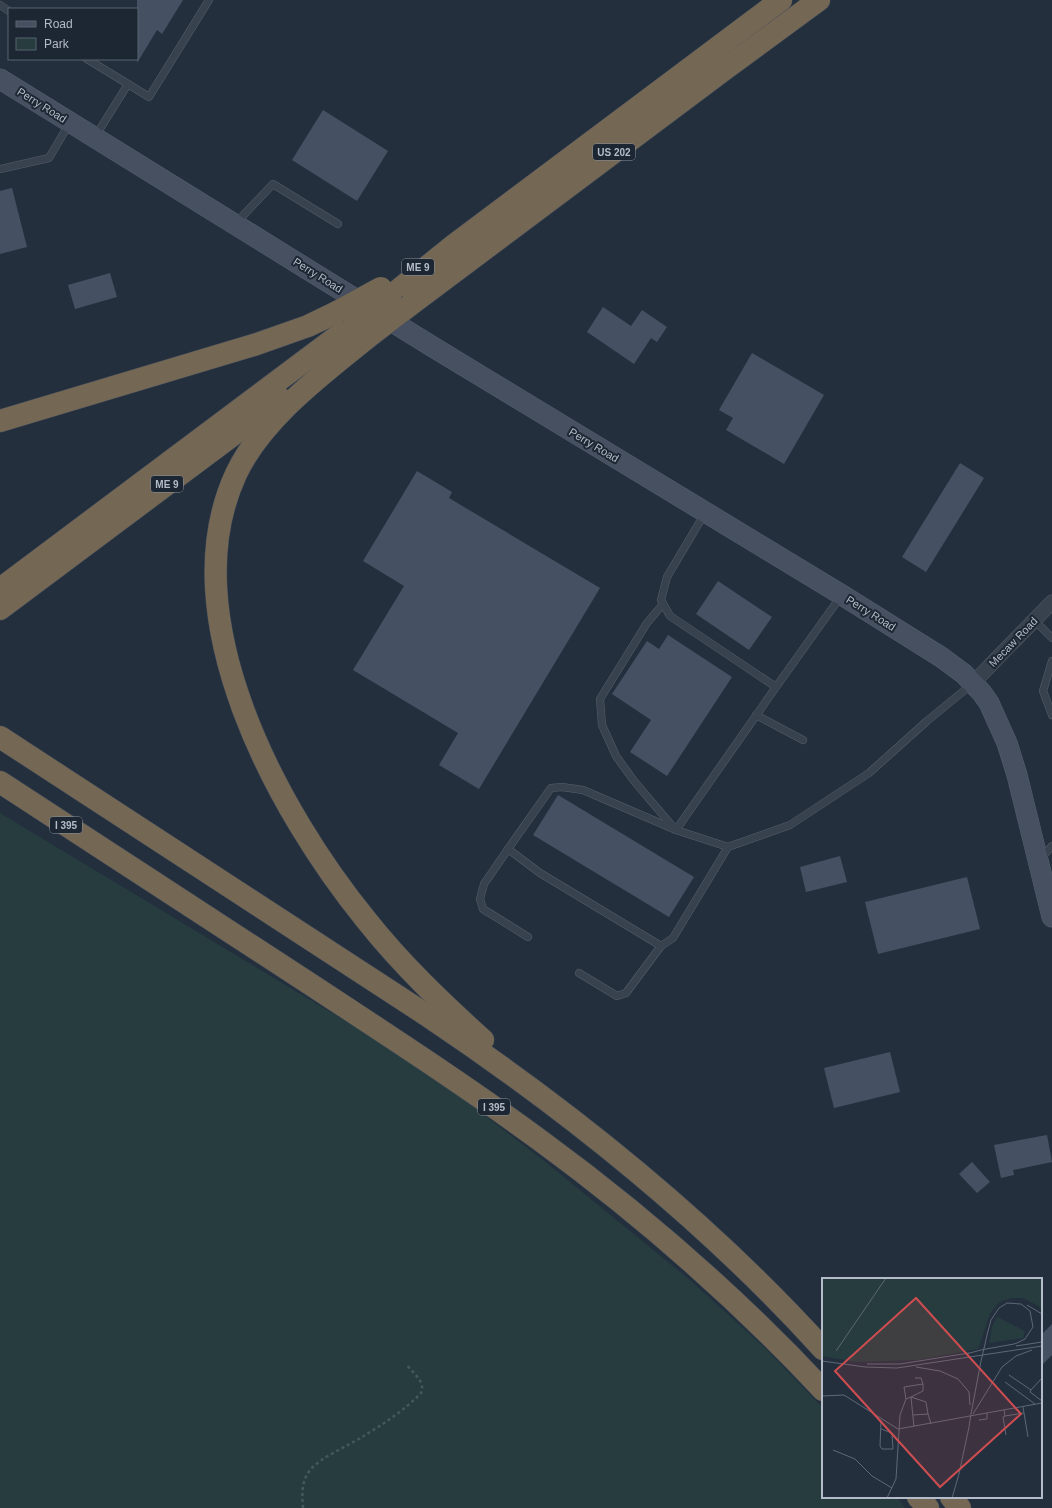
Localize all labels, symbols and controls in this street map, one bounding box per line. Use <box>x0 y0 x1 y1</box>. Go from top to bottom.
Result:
legend <box>8 8 138 60</box>
text: Road <box>44 17 73 31</box>
text: Park <box>44 37 70 51</box>
street label: Perry Road <box>15 85 69 125</box>
road number: US 202 <box>593 144 635 160</box>
street label: Perry Road <box>291 255 345 295</box>
road number: ME 9 <box>402 259 434 275</box>
street label: Perry Road <box>567 426 621 464</box>
road number: ME 9 <box>151 476 183 492</box>
street label: Perry Road <box>844 593 898 633</box>
street label: Mecaw Road <box>986 615 1040 669</box>
road number: I 395 <box>50 817 82 833</box>
road number: I 395 <box>478 1099 510 1115</box>
inset map <box>822 1278 1042 1498</box>

